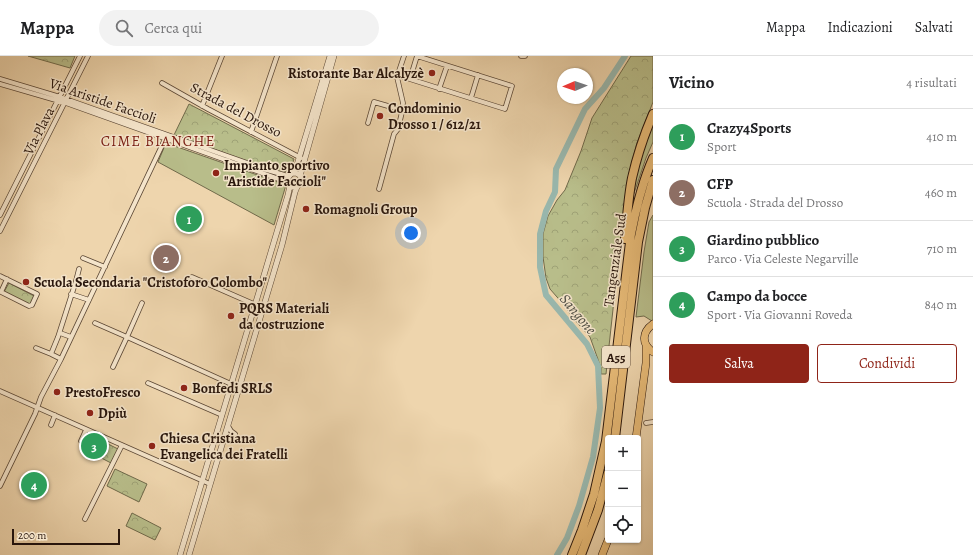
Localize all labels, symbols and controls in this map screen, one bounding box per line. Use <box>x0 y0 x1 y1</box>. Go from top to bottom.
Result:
search box <box>99 10 379 46</box>
text: Mappa <box>20 15 75 41</box>
icon: search <box>113 17 135 39</box>
text: Cerca qui <box>145 18 202 38</box>
text: Mappa <box>766 18 805 37</box>
text: Indicazioni <box>827 18 893 37</box>
text: Salvati <box>915 18 953 37</box>
place label: Ristorante Bar Alcalyzè <box>288 64 425 83</box>
marker: Ristorante Bar Alcalyzè <box>427 68 437 78</box>
north arrow <box>557 68 593 104</box>
text: Vicino <box>669 71 714 94</box>
street label: Via Aristide Faccioli <box>46 73 159 128</box>
text: 4 risultati <box>906 74 957 91</box>
street label: Strada del Drosso <box>187 78 285 142</box>
place label: Condominio Drosso 1 / 612/21 <box>388 99 481 134</box>
street label: Via Plava <box>18 103 59 159</box>
marker: Condominio Drosso 1 / 612/21 <box>375 111 385 121</box>
text: Crazy4Sports <box>707 118 791 138</box>
text: 1 <box>680 128 684 145</box>
text: 410 m <box>926 128 957 145</box>
district label: CIME BIANCHE <box>101 131 215 151</box>
text: Sport <box>707 138 737 155</box>
place label: Impianto sportivo "Aristide Faccioli" <box>224 156 330 191</box>
marker: Impianto sportivo "Aristide Faccioli" <box>211 168 221 178</box>
text: CFP <box>707 174 733 194</box>
text: 2 <box>679 184 685 201</box>
text: 460 m <box>925 184 957 201</box>
text: Scuola · Strada del Drosso <box>707 194 843 211</box>
place label: Romagnoli Group <box>314 200 418 219</box>
pin: 1 <box>176 204 202 234</box>
marker: Romagnoli Group <box>301 204 311 214</box>
street label: Tangenziale Sud <box>599 212 631 308</box>
your location <box>401 223 421 243</box>
text: Giardino pubblico <box>707 230 819 250</box>
text: 3 <box>679 240 685 257</box>
text: 710 m <box>927 240 957 257</box>
pin: 2 <box>153 243 179 273</box>
text: Parco · Via Celeste Negarville <box>707 250 859 267</box>
place label: Scuola Secondaria "Cristoforo Colombo" <box>34 273 267 292</box>
marker: Scuola Secondaria "Cristoforo Colombo" <box>21 277 31 287</box>
text: Campo da bocce <box>707 286 807 306</box>
water label: Sangone <box>555 289 601 339</box>
text: 4 <box>679 296 685 313</box>
text: 840 m <box>924 296 957 313</box>
place label: PQRS Materiali da costruzione <box>239 299 329 334</box>
text: Sport · Via Giovanni Roveda <box>707 306 853 323</box>
marker: PQRS Materiali da costruzione <box>226 311 236 321</box>
button: Salva <box>669 344 809 383</box>
button: Condividi <box>817 344 957 383</box>
road number: A55 <box>602 346 630 368</box>
place label: Bonfedi SRLS <box>192 379 272 398</box>
place label: PrestoFresco <box>65 383 140 402</box>
marker: Bonfedi SRLS <box>179 383 189 393</box>
marker: PrestoFresco <box>52 387 62 397</box>
place label: Dpiù <box>98 404 127 423</box>
marker: Dpiù <box>85 408 95 418</box>
place label: Chiesa Cristiana Evangelica dei Fratelli <box>160 429 288 464</box>
pin: 3 <box>81 431 107 461</box>
map controls <box>605 435 641 543</box>
button: + <box>605 435 641 471</box>
marker: Chiesa Cristiana Evangelica dei Fratelli <box>147 441 157 451</box>
pin: 4 <box>21 470 47 500</box>
button: − <box>605 471 641 507</box>
button: locate <box>605 507 641 543</box>
scale bar <box>12 527 120 546</box>
text: 200 m <box>18 528 46 543</box>

